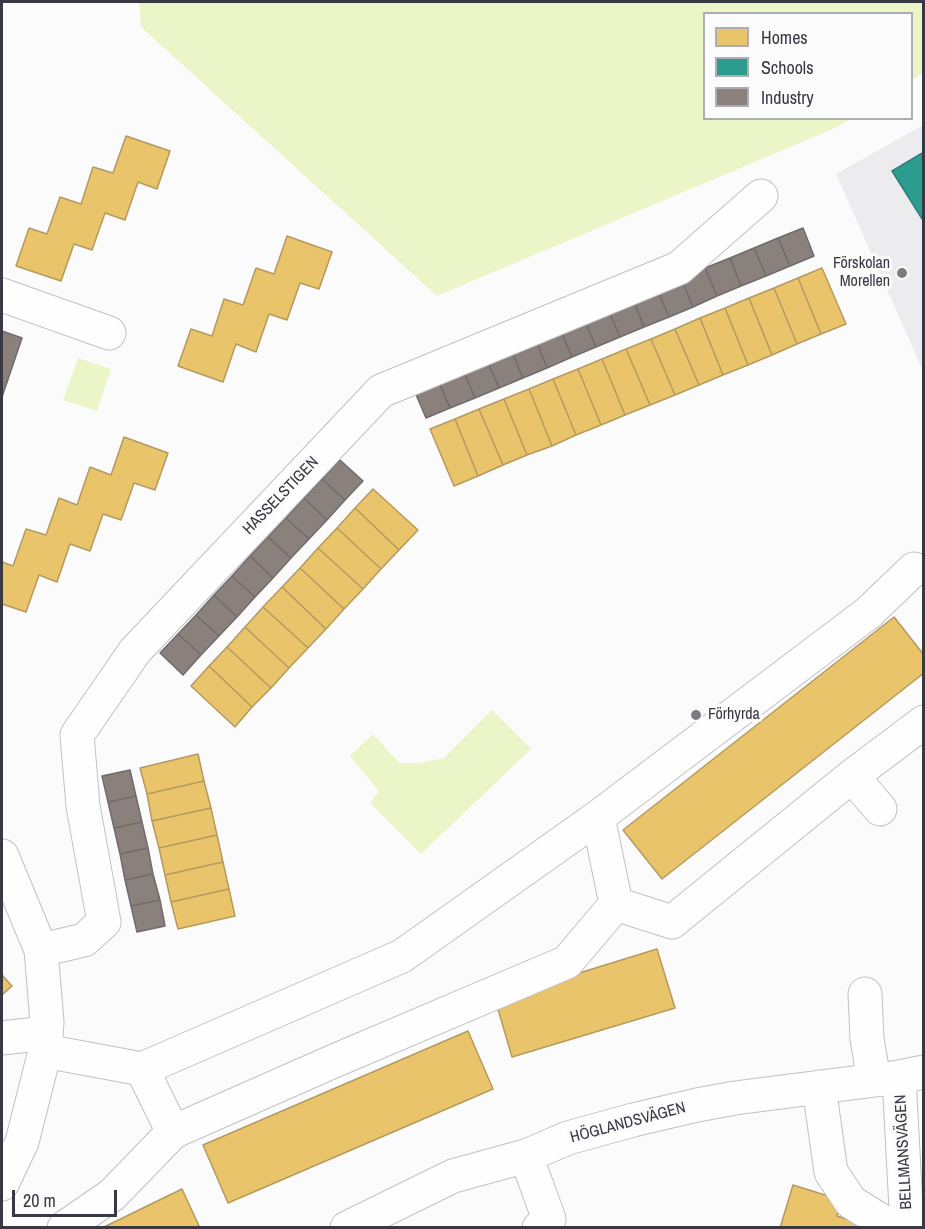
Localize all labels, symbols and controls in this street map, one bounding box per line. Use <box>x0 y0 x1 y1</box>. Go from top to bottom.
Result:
legend <box>703 12 913 120</box>
text: Homes <box>761 25 808 50</box>
text: Schools <box>761 55 814 80</box>
text: Industry <box>761 85 814 110</box>
place label: Förskolan Morellen <box>833 254 890 292</box>
marker: Förskolan Morellen <box>895 266 909 280</box>
street label: HASSELSTIGEN <box>239 453 323 539</box>
place label: Förhyrda <box>708 705 760 725</box>
marker: Förhyrda <box>689 708 703 722</box>
street label: BELLMANSVÄGEN <box>891 1094 917 1210</box>
street label: HÖGLANDSVÄGEN <box>568 1098 688 1148</box>
scale bar <box>15 1178 120 1216</box>
text: 20 m <box>23 1188 56 1213</box>

